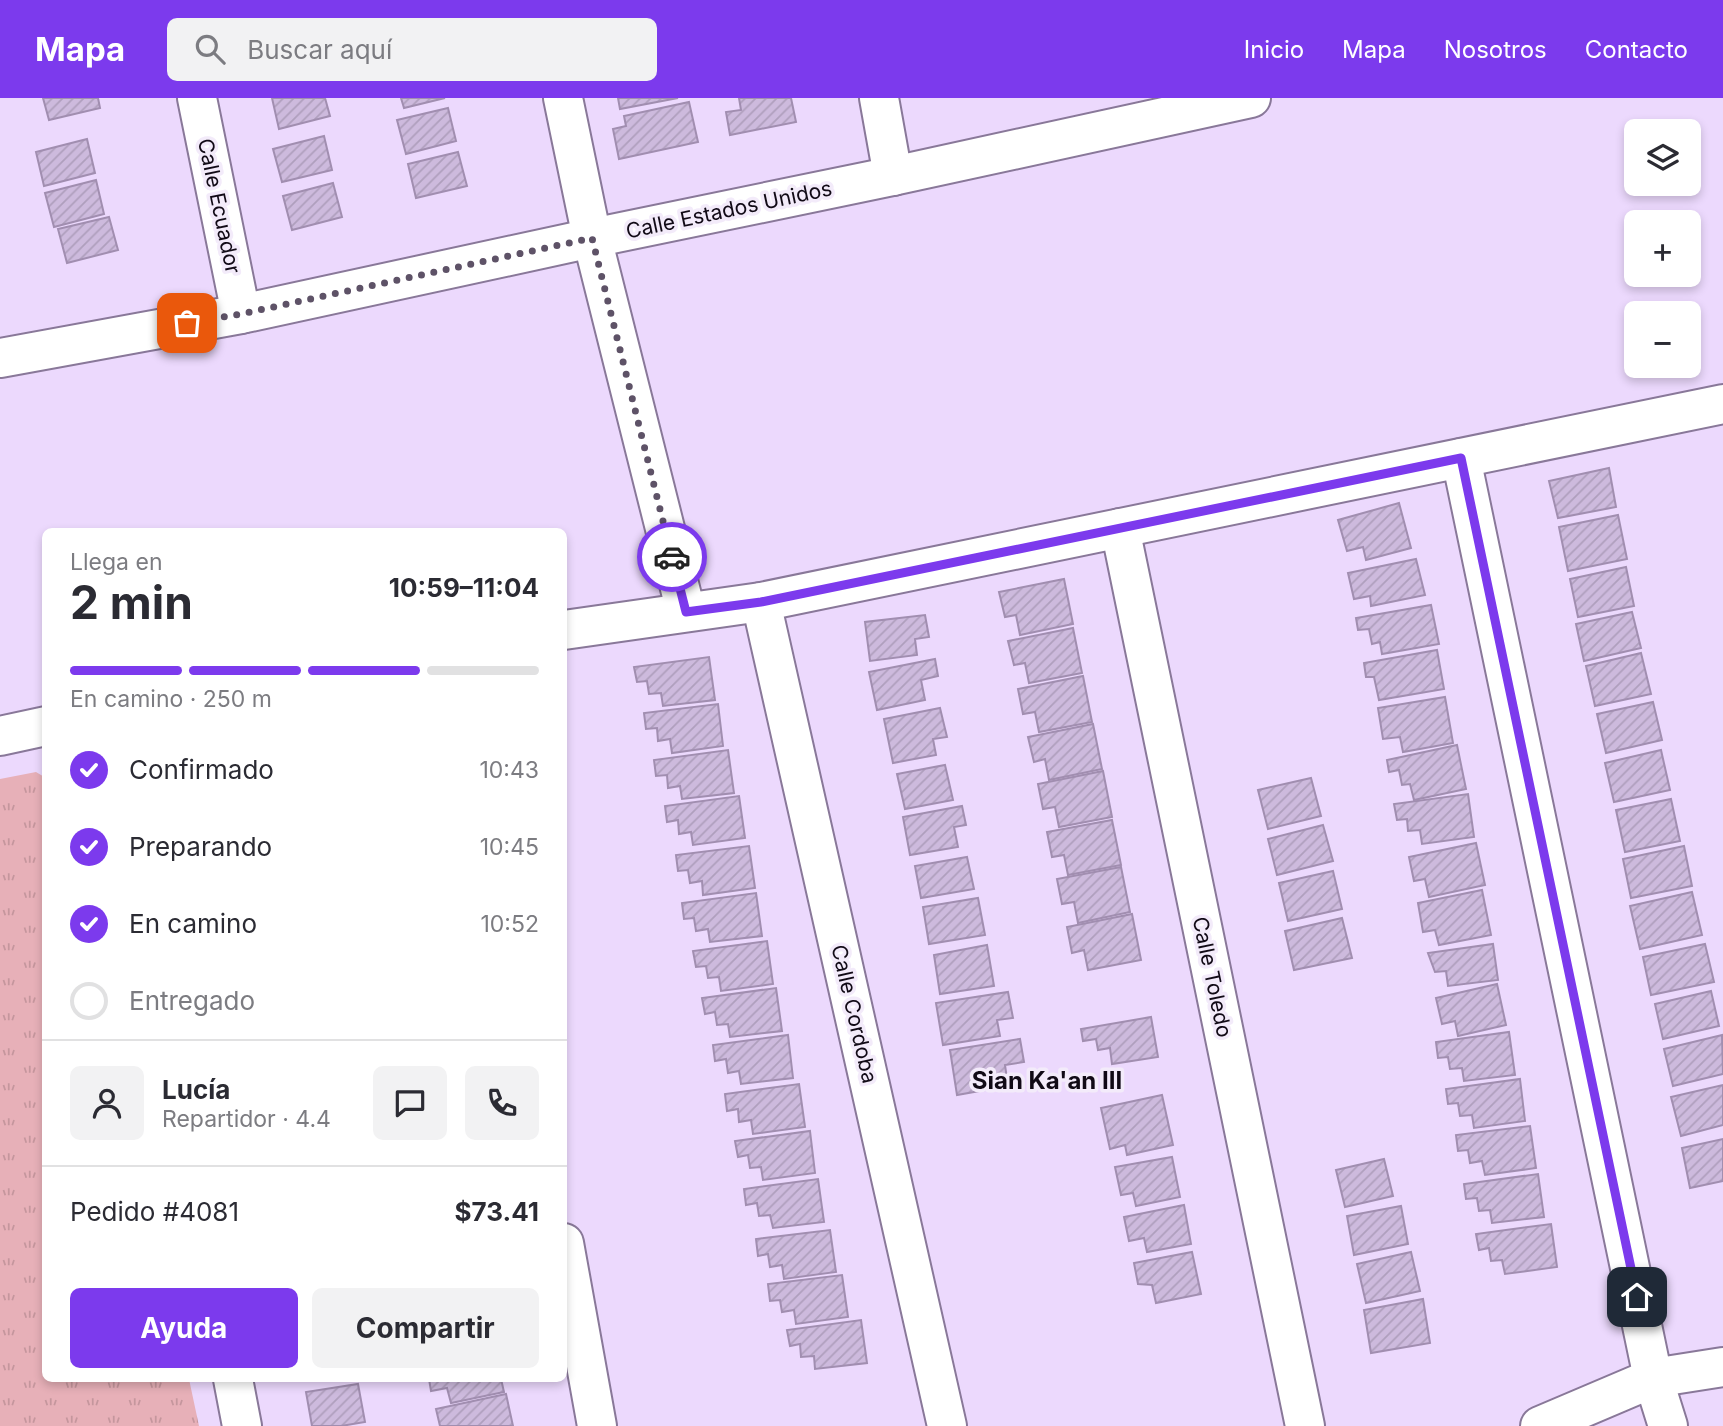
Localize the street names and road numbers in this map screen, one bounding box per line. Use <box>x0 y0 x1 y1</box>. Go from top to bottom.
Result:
street label: Calle Ecuador <box>193 136 246 276</box>
street label: Calle Estados Unidos <box>624 175 834 244</box>
street label: Calle Toledo <box>1188 914 1237 1040</box>
street label: Calle Cordoba <box>826 942 883 1086</box>

